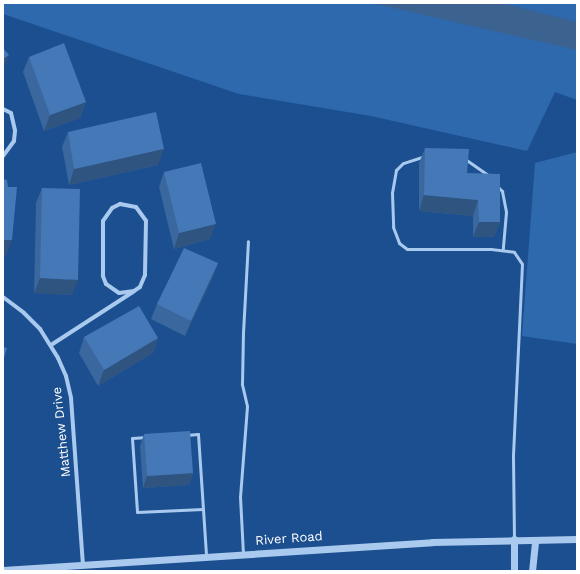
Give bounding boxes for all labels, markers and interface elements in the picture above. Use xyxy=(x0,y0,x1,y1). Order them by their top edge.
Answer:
street label: Matthew Drive xyxy=(49,386,75,478)
street label: River Road xyxy=(255,529,323,549)

